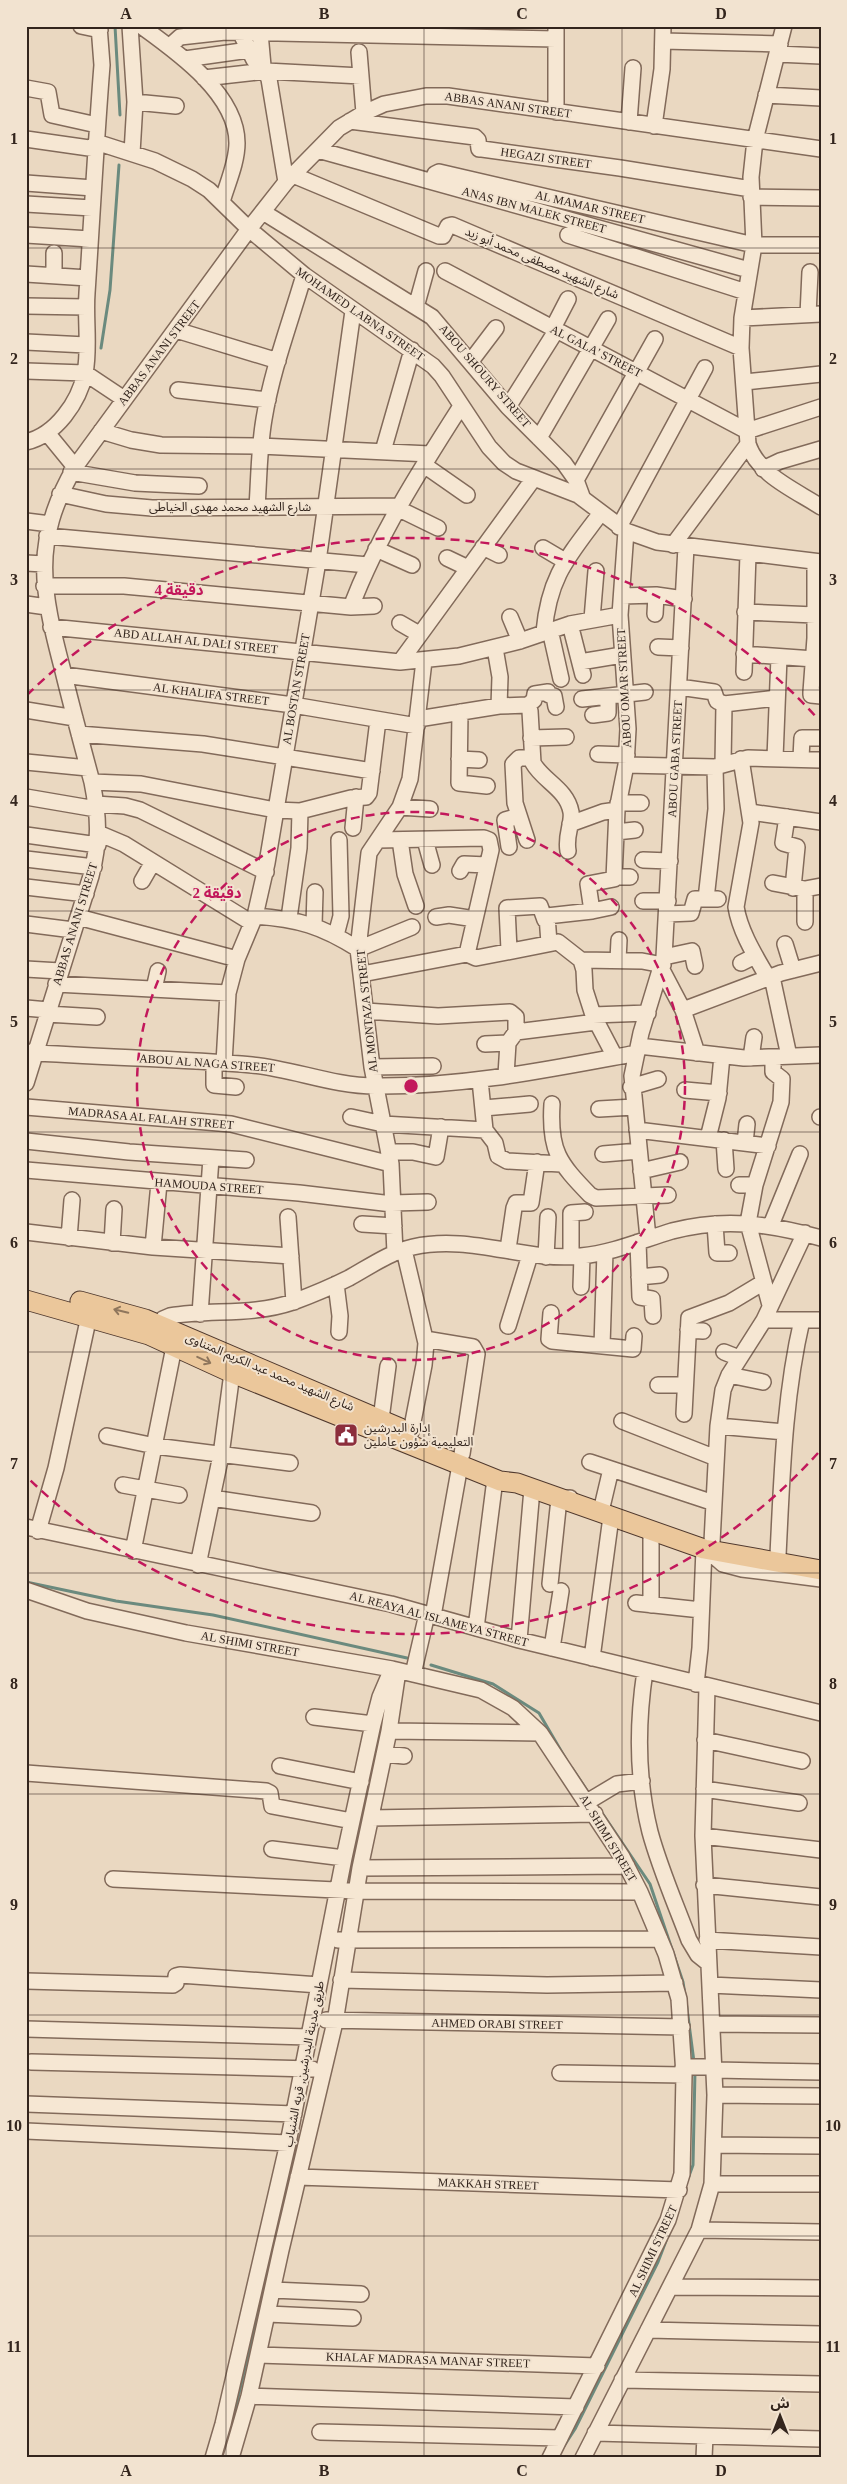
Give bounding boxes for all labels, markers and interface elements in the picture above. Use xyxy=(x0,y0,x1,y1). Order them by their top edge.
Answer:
text: A xyxy=(120,5,132,22)
text: B xyxy=(319,5,330,22)
text: C xyxy=(516,5,528,22)
text: D xyxy=(715,5,727,22)
street label: ABBAS ANANI STREET xyxy=(444,89,573,121)
text: 1 xyxy=(10,130,18,147)
text: 1 xyxy=(829,130,837,147)
street label: HEGAZI STREET xyxy=(500,145,593,171)
street label: ANAS IBN MALEK STREET xyxy=(460,184,608,236)
street label: AL MAMAR STREET xyxy=(534,188,647,227)
street label: شارع الشهيد مصطفى محمد أبو زيد xyxy=(462,224,621,304)
street label: MOHAMED LABNA STREET xyxy=(293,264,428,364)
street label: ABBAS ANANI STREET xyxy=(115,297,204,408)
street label: ABOU SHOURY STREET xyxy=(436,322,534,431)
street label: AL GALA' STREET xyxy=(548,322,645,380)
text: 2 xyxy=(10,350,18,367)
text: 2 xyxy=(829,350,837,367)
street label: شارع الشهيد محمد مهدى الخياطى xyxy=(149,500,311,516)
text: 3 xyxy=(10,571,18,588)
text: 3 xyxy=(829,571,837,588)
text: 4 دقيقة xyxy=(155,582,204,598)
street label: ABD ALLAH AL DALI STREET xyxy=(113,625,279,657)
street label: ABOU OMAR STREET xyxy=(614,627,634,748)
street label: AL BOSTAN STREET xyxy=(279,632,313,746)
street label: AL KHALIFA STREET xyxy=(152,680,270,708)
street label: ABOU GABA STREET xyxy=(665,699,685,818)
text: 4 xyxy=(10,792,18,809)
text: 4 xyxy=(829,792,837,809)
street label: ABBAS ANANI STREET xyxy=(50,860,101,987)
text: 2 دقيقة xyxy=(193,885,242,901)
street label: AL MONTAZA STREET xyxy=(353,948,380,1073)
text: 5 xyxy=(10,1013,18,1030)
text: 5 xyxy=(829,1013,837,1030)
street label: ABOU AL NAGA STREET xyxy=(139,1051,276,1075)
centre of rings xyxy=(402,1077,420,1095)
street label: MADRASA AL FALAH STREET xyxy=(68,1104,235,1132)
street label: HAMOUDA STREET xyxy=(154,1175,265,1197)
text: 6 xyxy=(10,1234,18,1251)
text: 6 xyxy=(829,1234,837,1251)
one-way arrow xyxy=(113,1306,129,1316)
street label: شارع الشهيد محمد عبد الكريم المتناوى xyxy=(183,1330,356,1416)
one-way arrow xyxy=(197,1356,212,1366)
place label: إدارة البدرشين التعليمية شؤون عاملين xyxy=(364,1421,473,1449)
public building icon: إدارة البدرشين التعليمية شؤون عاملين xyxy=(333,1422,359,1448)
text: 7 xyxy=(10,1455,18,1472)
text: 7 xyxy=(829,1455,837,1472)
street label: AL REAYA AL ISLAMEYA STREET xyxy=(348,1588,531,1650)
street label: AL SHIMI STREET xyxy=(200,1628,301,1660)
text: 8 xyxy=(10,1675,18,1692)
text: 8 xyxy=(829,1675,837,1692)
street label: AL SHIMI STREET xyxy=(576,1792,640,1885)
text: 9 xyxy=(10,1896,18,1913)
text: 9 xyxy=(829,1896,837,1913)
street label: طريق مدينة البدرشين, قريه الشنباب xyxy=(281,1980,328,2149)
street label: AHMED ORABI STREET xyxy=(431,2016,563,2032)
text: 10 xyxy=(6,2117,22,2134)
text: 10 xyxy=(825,2117,841,2134)
street label: MAKKAH STREET xyxy=(437,2175,539,2193)
street label: AL SHIMI STREET xyxy=(626,2202,681,2299)
text: 11 xyxy=(6,2338,22,2355)
text: 11 xyxy=(825,2338,841,2355)
street label: KHALAF MADRASA MANAF STREET xyxy=(326,2349,531,2371)
north arrow xyxy=(754,2392,804,2442)
text: ش xyxy=(770,2396,790,2411)
text: A xyxy=(120,2462,132,2479)
text: B xyxy=(319,2462,330,2479)
text: C xyxy=(516,2462,528,2479)
text: D xyxy=(715,2462,727,2479)

